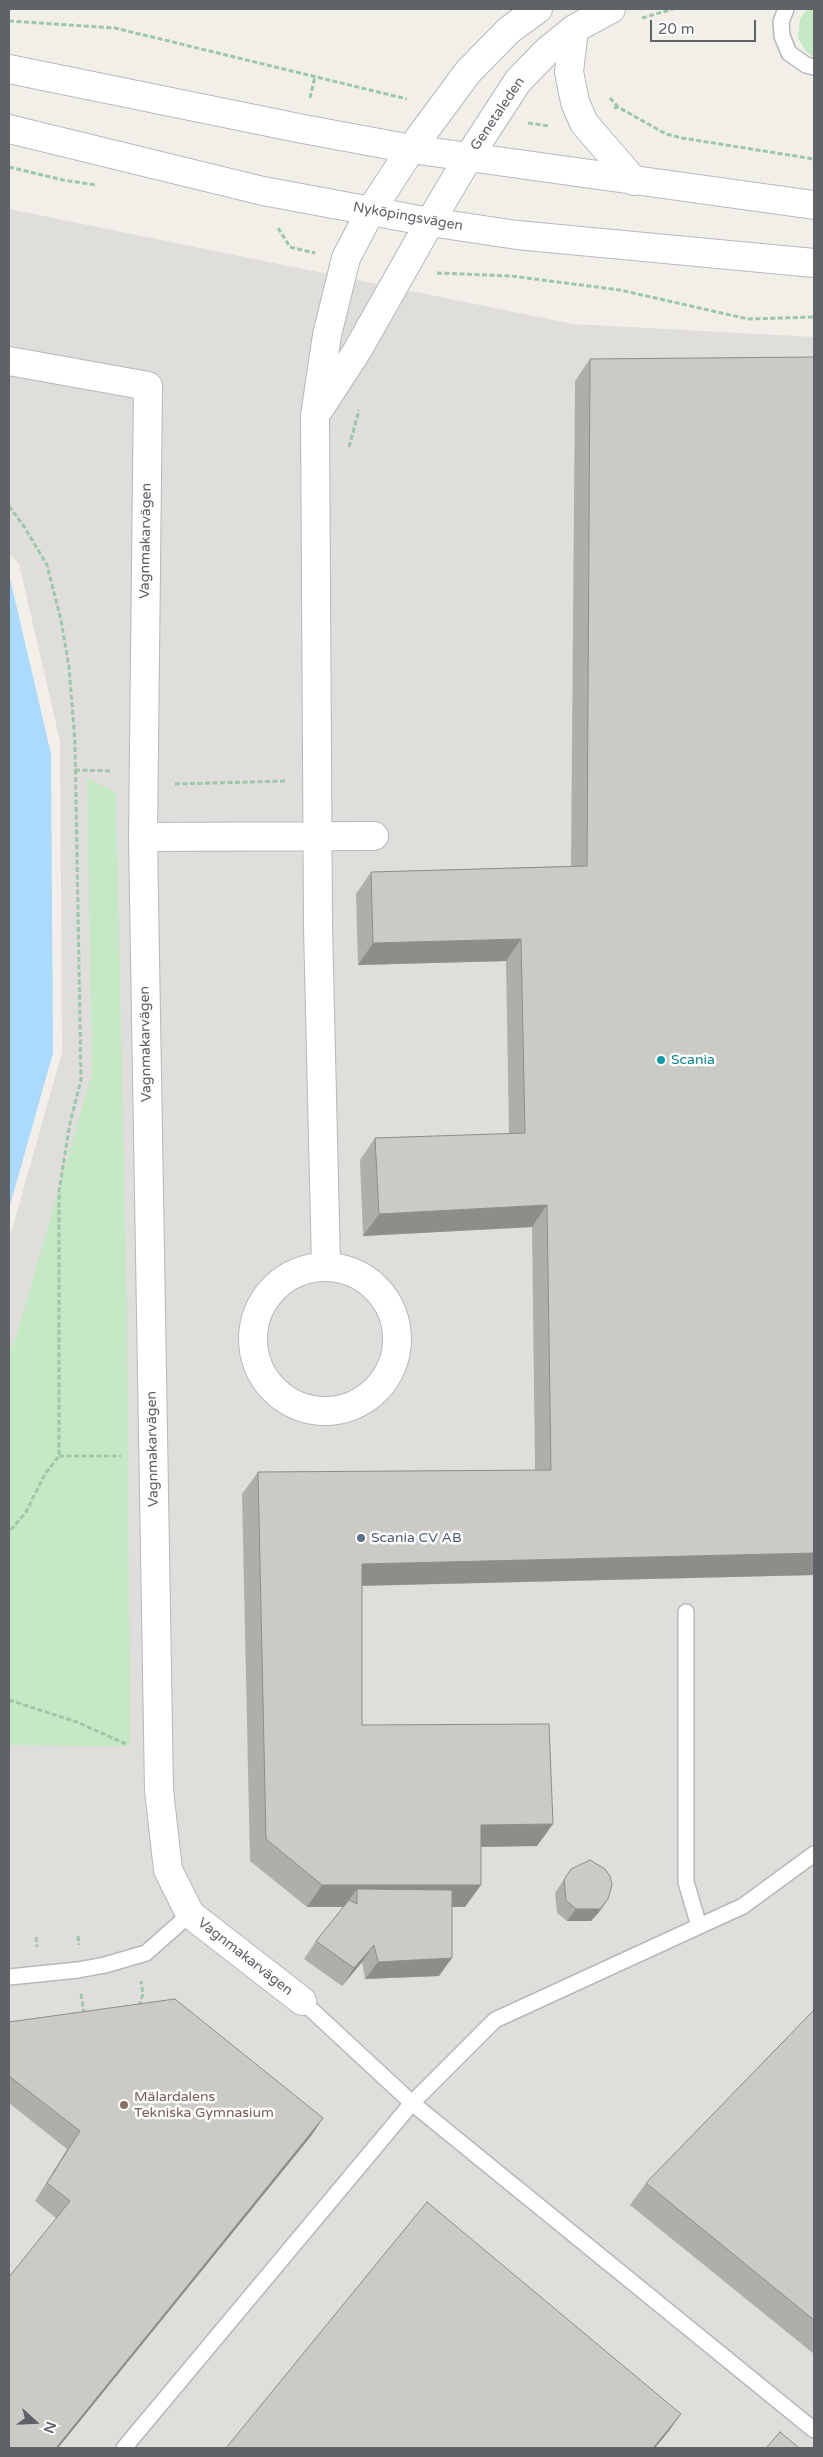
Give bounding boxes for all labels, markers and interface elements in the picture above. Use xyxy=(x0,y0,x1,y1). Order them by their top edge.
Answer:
scale bar xyxy=(653,10,759,42)
text: 20 m xyxy=(658,20,695,38)
street label: Genetaleden xyxy=(467,74,529,154)
street label: Nyköpingsvägen xyxy=(352,199,464,235)
street label: Vagnmakarvägen xyxy=(137,483,155,599)
street label: Vagnmakarvägen xyxy=(137,986,155,1102)
place label: Scania xyxy=(671,1052,715,1068)
marker: Scania xyxy=(655,1054,667,1066)
street label: Vagnmakarvägen xyxy=(144,1391,162,1507)
place label: Scania CV AB xyxy=(371,1530,462,1546)
marker: Scania CV AB xyxy=(355,1532,367,1544)
street label: Vagnmakarvägen xyxy=(194,1915,296,1999)
place label: Mälardalens Tekniska Gymnasium xyxy=(134,2089,274,2122)
marker: Mälardalens Tekniska Gymnasium xyxy=(118,2099,130,2111)
north arrow xyxy=(10,2397,60,2447)
text: N xyxy=(40,2419,59,2435)

